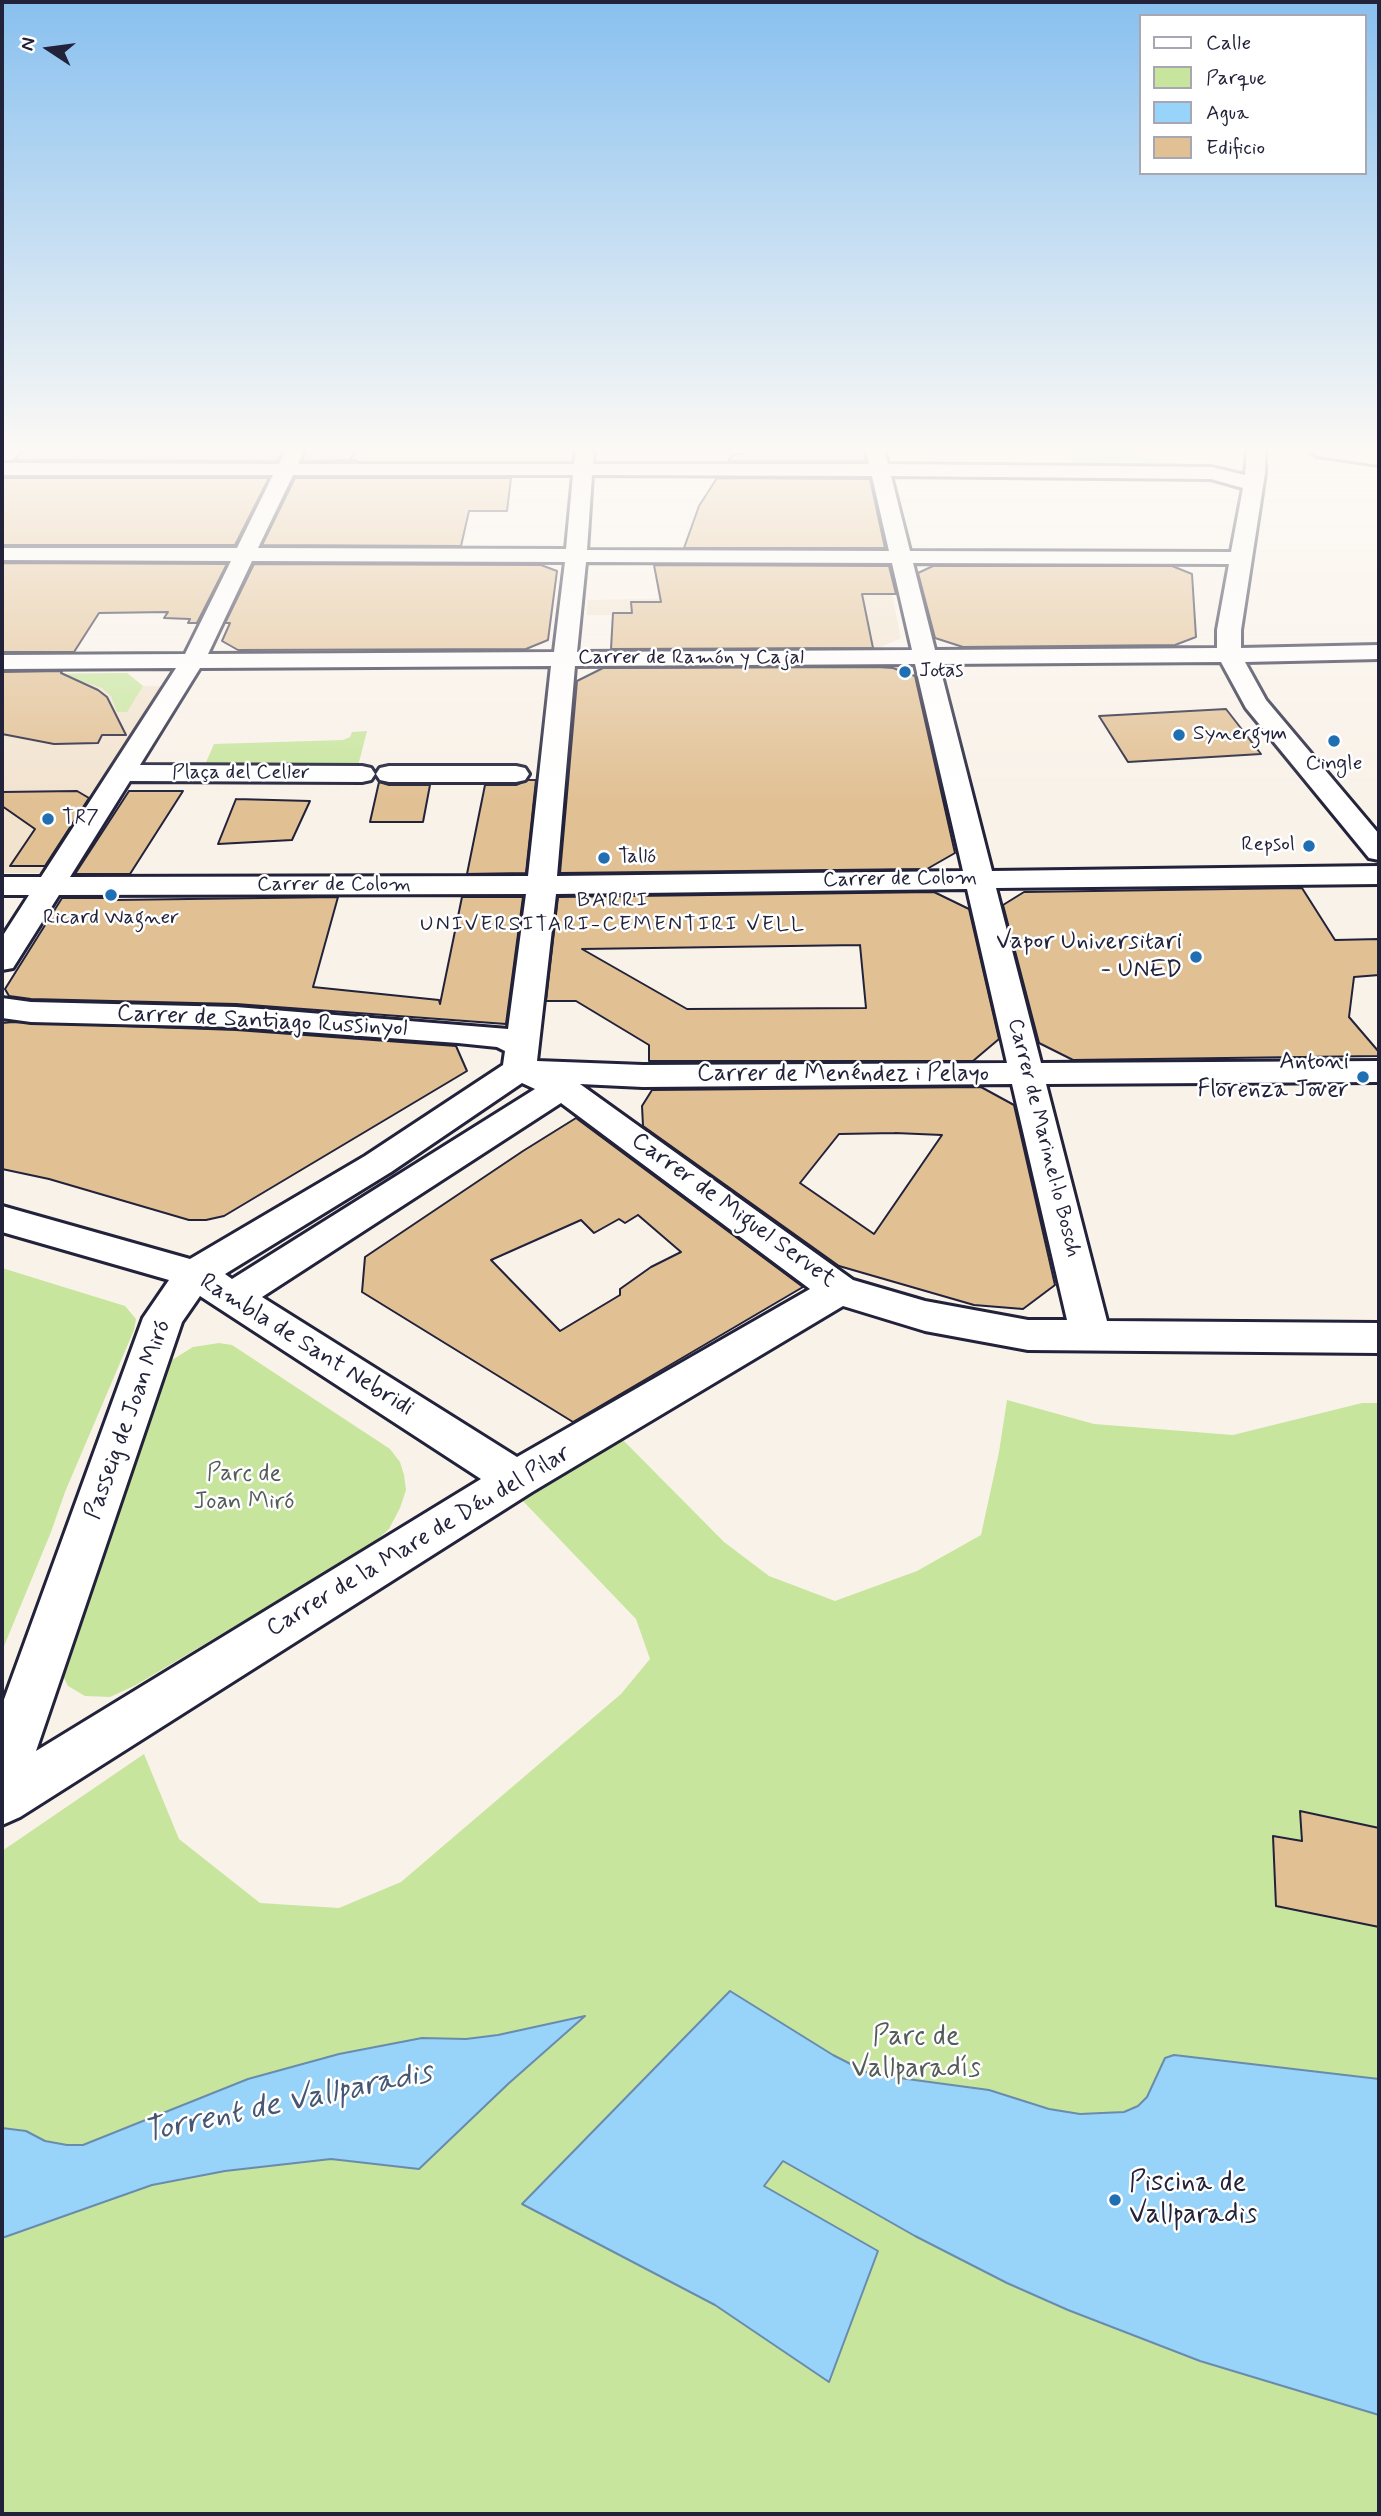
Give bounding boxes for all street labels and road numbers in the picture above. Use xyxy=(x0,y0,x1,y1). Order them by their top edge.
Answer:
street label: Carrer de Ramón y Cajal xyxy=(578,646,804,672)
street label: Plaça del Celler xyxy=(172,761,310,787)
street label: Carrer de Colom xyxy=(823,866,977,894)
street label: Carrer de Colom xyxy=(257,873,411,899)
street label: Carrer de Santiago Russinyol xyxy=(116,1000,408,1044)
street label: Carrer de Marinel·lo Bosch xyxy=(1001,1016,1085,1260)
street label: Carrer de Menéndez i Pelayo xyxy=(697,1061,989,1089)
street label: Carrer de Miguel Servet xyxy=(625,1127,841,1295)
street label: Rambla de Sant Nebridi xyxy=(194,1268,418,1424)
street label: Passeig de Joan Miró xyxy=(80,1316,178,1524)
street label: Carrer de la Mare de Déu del Pilar xyxy=(262,1440,576,1644)

